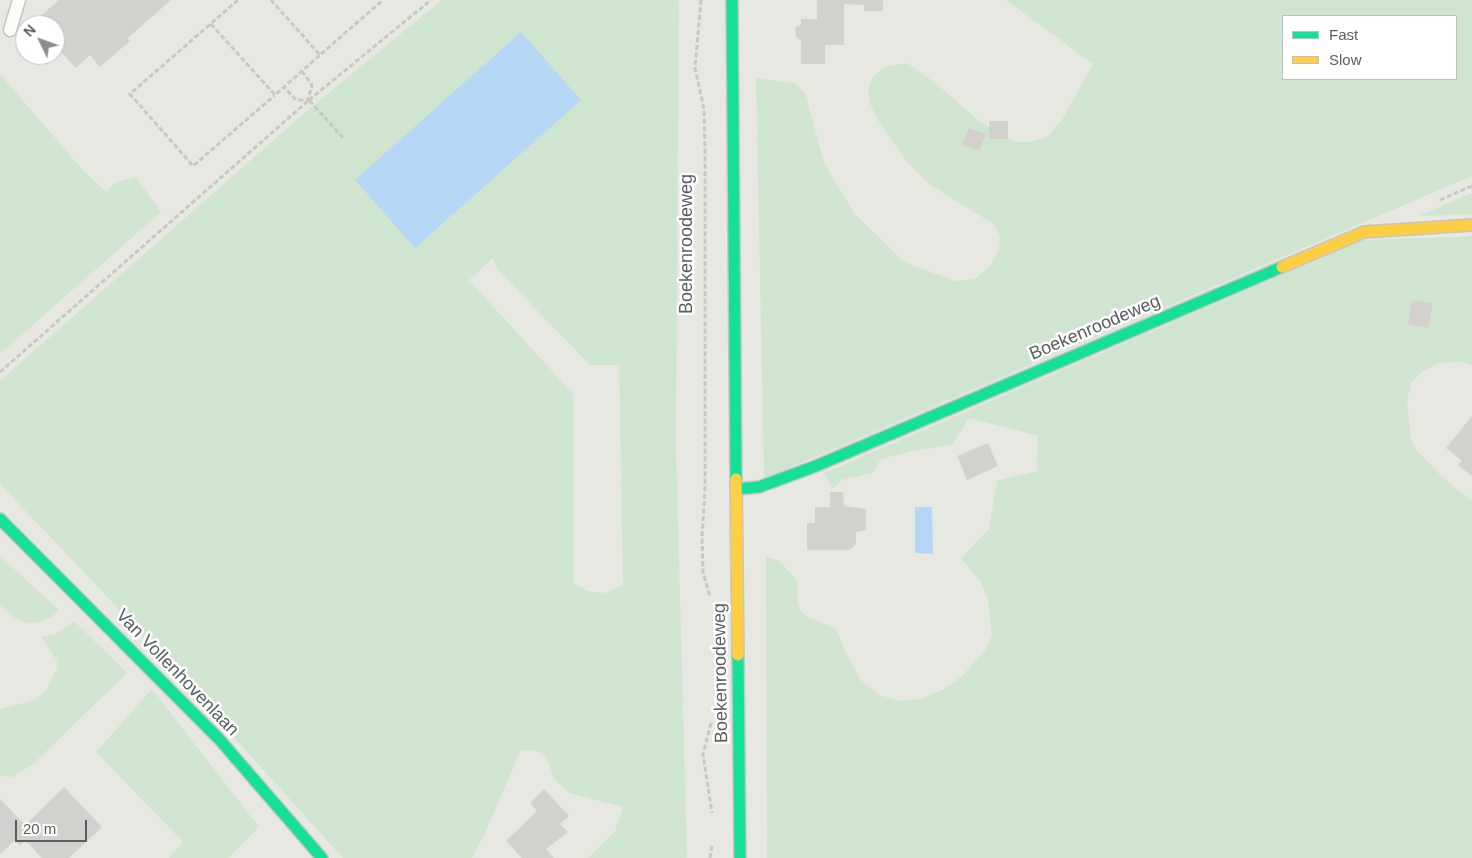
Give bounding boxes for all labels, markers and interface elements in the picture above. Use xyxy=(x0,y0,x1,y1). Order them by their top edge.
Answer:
north arrow xyxy=(15,15,65,65)
legend xyxy=(1282,15,1457,80)
text: N xyxy=(20,22,39,40)
text: Fast xyxy=(1329,26,1358,43)
text: Slow xyxy=(1329,51,1362,68)
street label: Boekenroodeweg xyxy=(676,174,698,314)
street label: Boekenroodeweg xyxy=(1026,291,1164,365)
street label: Boekenroodeweg xyxy=(709,603,733,743)
street label: Van Vollenhovenlaan xyxy=(111,605,243,741)
scale bar xyxy=(18,810,90,842)
text: 20 m xyxy=(23,820,56,837)

